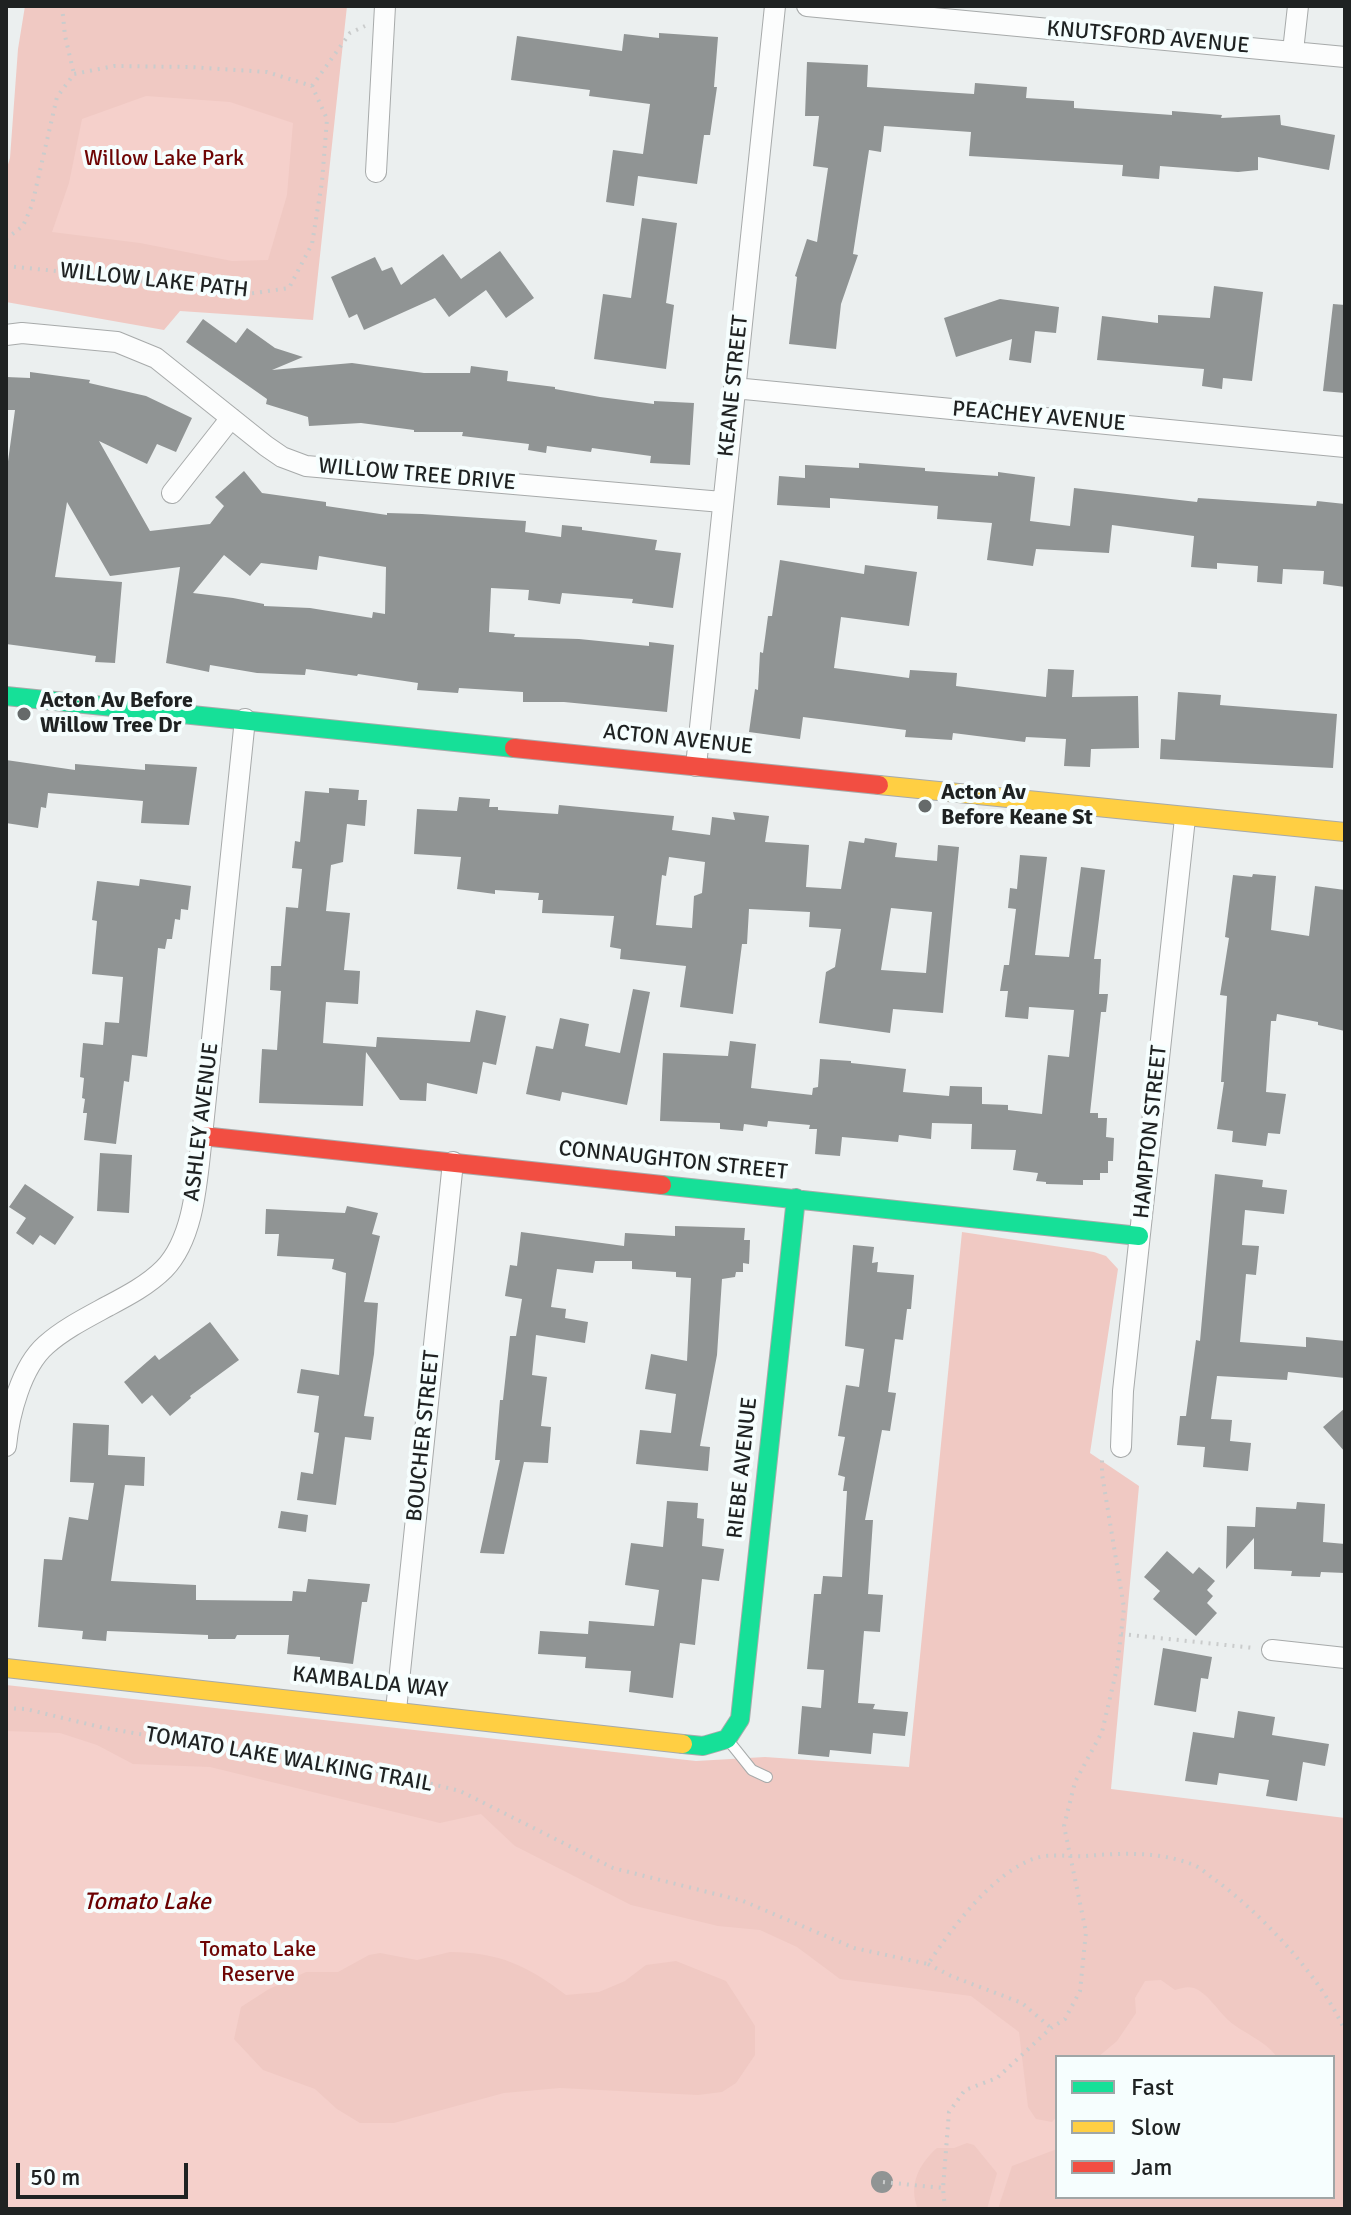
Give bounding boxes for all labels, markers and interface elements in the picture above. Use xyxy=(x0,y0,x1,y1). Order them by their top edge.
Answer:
street label: KNUTSFORD AVENUE xyxy=(1045,16,1251,60)
park label: Willow Lake Park xyxy=(84,146,244,172)
street label: WILLOW LAKE PATH xyxy=(58,258,250,304)
street label: KEANE STREET xyxy=(713,314,755,458)
street label: PEACHEY AVENUE xyxy=(951,396,1127,438)
street label: WILLOW TREE DRIVE xyxy=(317,453,517,497)
place label: Acton Av Before Willow Tree Dr xyxy=(40,688,193,740)
marker: Acton Av Before Willow Tree Dr xyxy=(15,705,33,723)
street label: ACTON AVENUE xyxy=(602,719,754,761)
place label: Acton Av Before Keane St xyxy=(941,780,1093,832)
marker: Acton Av Before Keane St xyxy=(916,797,934,815)
street label: ASHLEY AVENUE xyxy=(179,1041,225,1203)
street label: HAMPTON STREET xyxy=(1129,1044,1173,1220)
street label: CONNAUGHTON STREET xyxy=(557,1136,789,1186)
street label: BOUCHER STREET xyxy=(402,1349,446,1523)
street label: RIEBE AVENUE xyxy=(722,1396,764,1540)
street label: KAMBALDA WAY xyxy=(291,1662,449,1704)
street label: TOMATO LAKE WALKING TRAIL xyxy=(144,1722,434,1798)
water label: Tomato Lake xyxy=(83,1889,211,1917)
park label: Tomato Lake Reserve xyxy=(200,1937,316,1988)
legend xyxy=(1055,2055,1335,2199)
text: Fast xyxy=(1131,2072,1174,2102)
text: Slow xyxy=(1131,2112,1181,2142)
scale bar xyxy=(20,2147,192,2197)
text: Jam xyxy=(1131,2152,1172,2182)
text: 50 m xyxy=(30,2162,80,2192)

